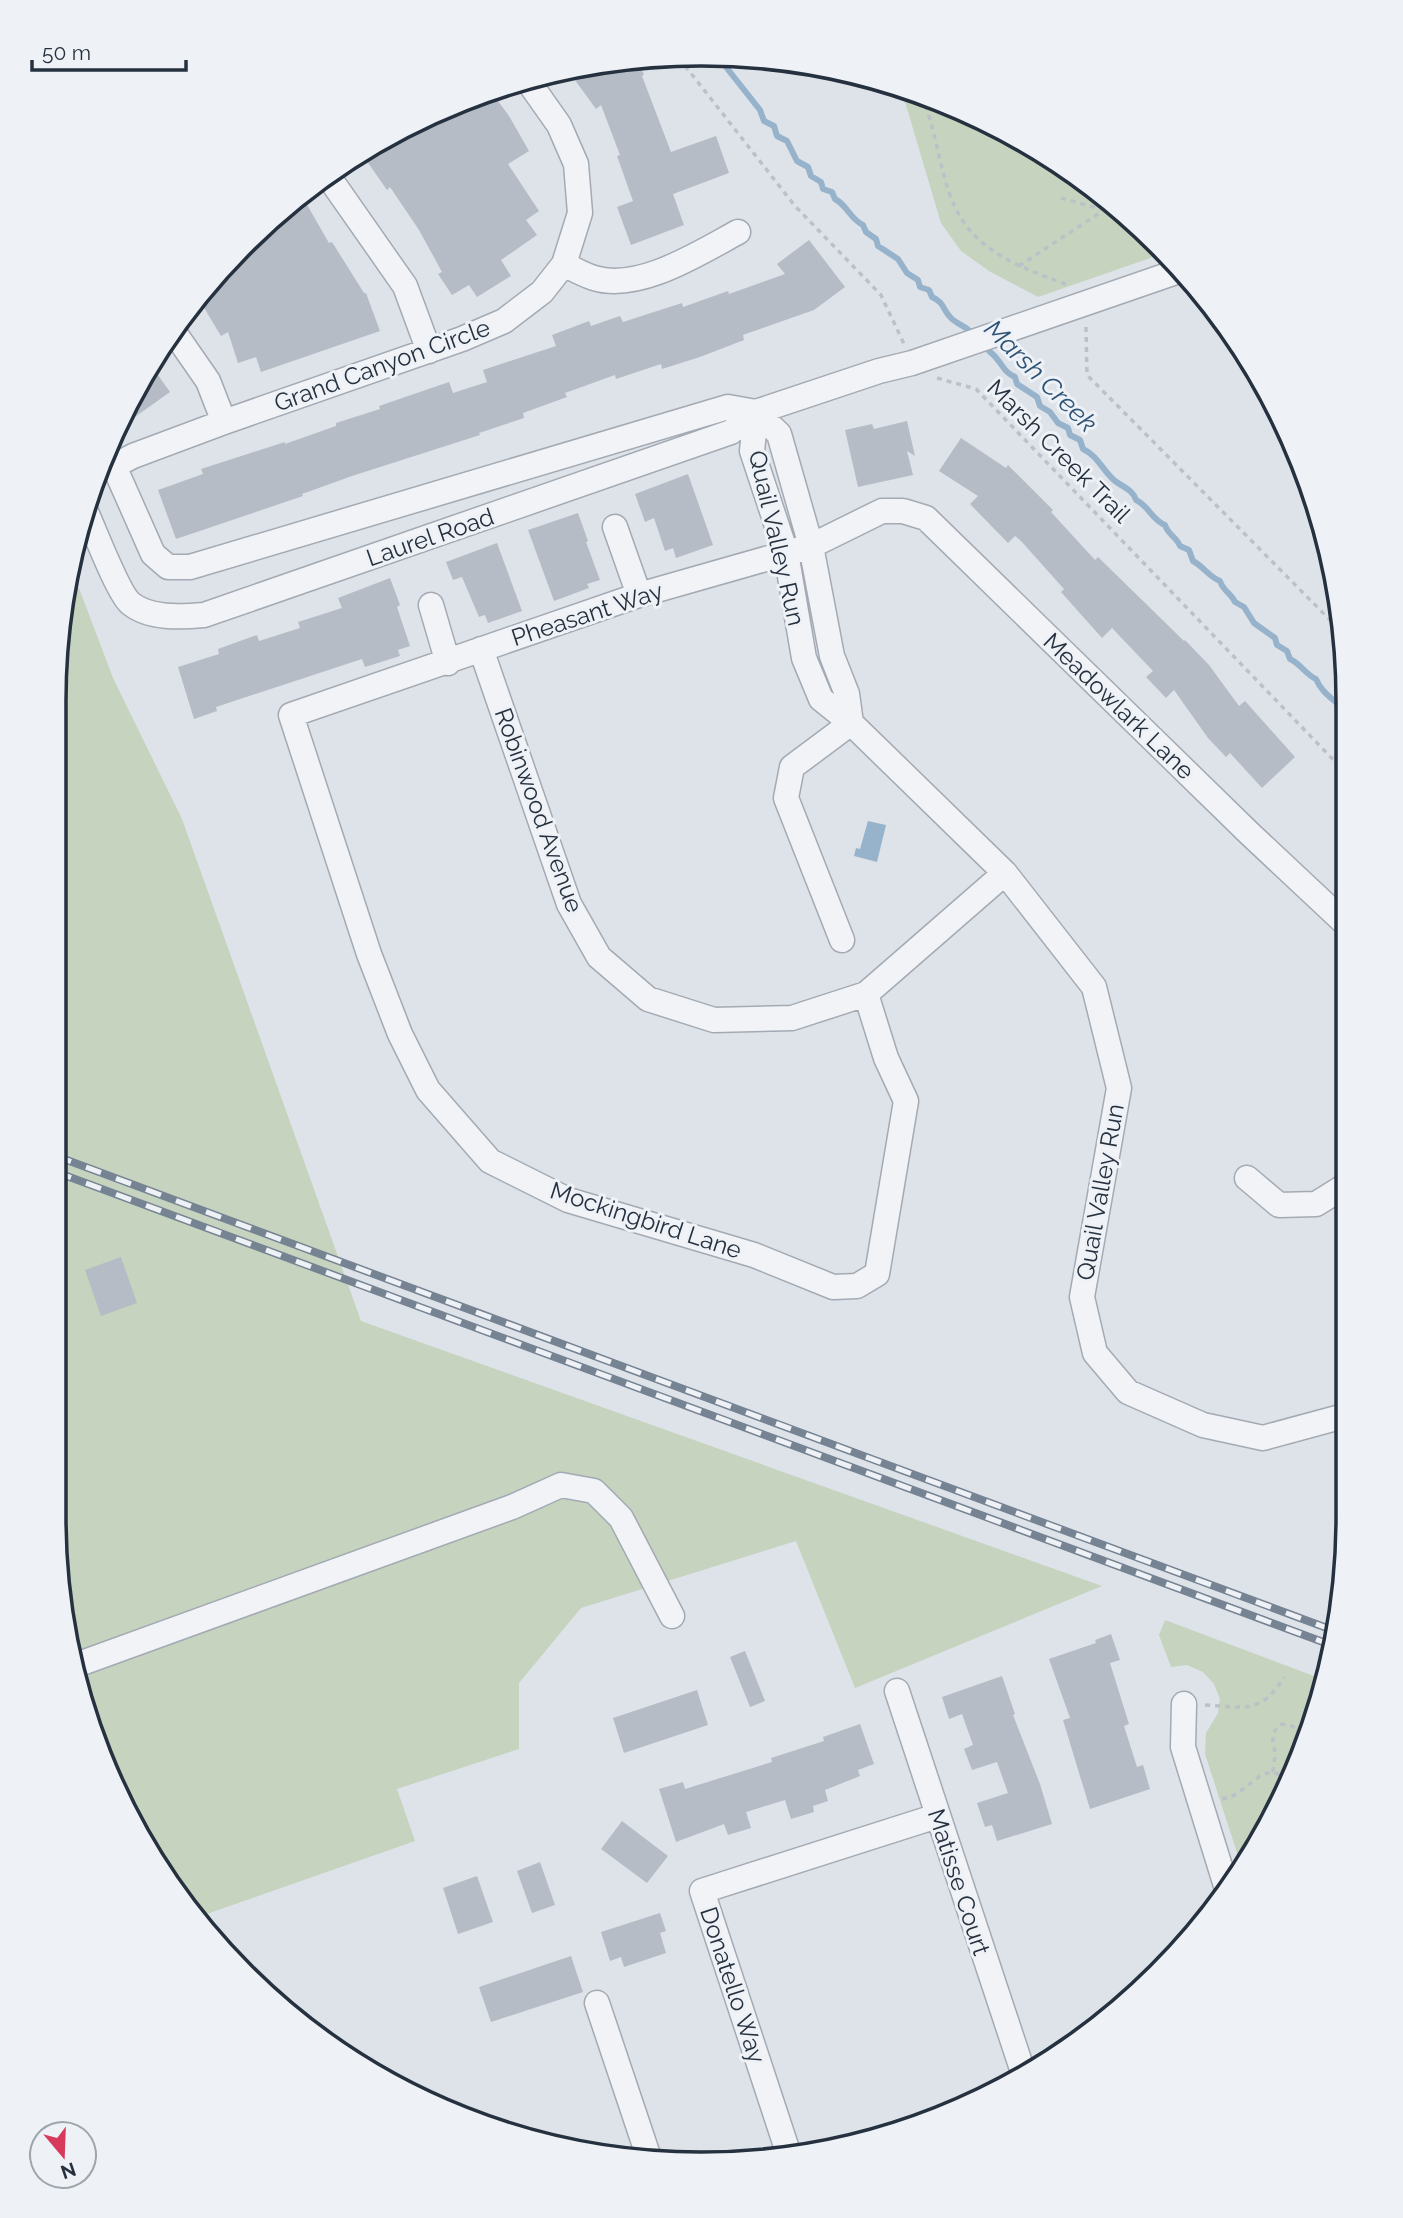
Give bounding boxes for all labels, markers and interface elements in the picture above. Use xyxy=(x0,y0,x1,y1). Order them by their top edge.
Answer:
scale bar xyxy=(32,28,186,72)
text: 50 m xyxy=(42,40,91,65)
street label: Grand Canyon Circle xyxy=(270,312,494,418)
water label: Marsh Creek xyxy=(979,314,1103,438)
street label: Marsh Creek Trail xyxy=(981,373,1137,529)
street label: Quail Valley Run xyxy=(743,448,811,628)
street label: Laurel Road xyxy=(362,502,498,572)
street label: Pheasant Way xyxy=(508,576,666,652)
street label: Meadowlark Lane xyxy=(1038,627,1200,785)
street label: Robinwood Avenue xyxy=(489,704,589,916)
street label: Quail Valley Run xyxy=(1070,1101,1130,1283)
street label: Mockingbird Lane xyxy=(547,1175,745,1265)
street label: Matisse Court xyxy=(922,1805,996,1959)
street label: Donatello Way xyxy=(694,1903,772,2067)
north arrow xyxy=(28,2120,98,2190)
text: N xyxy=(58,2158,79,2184)

